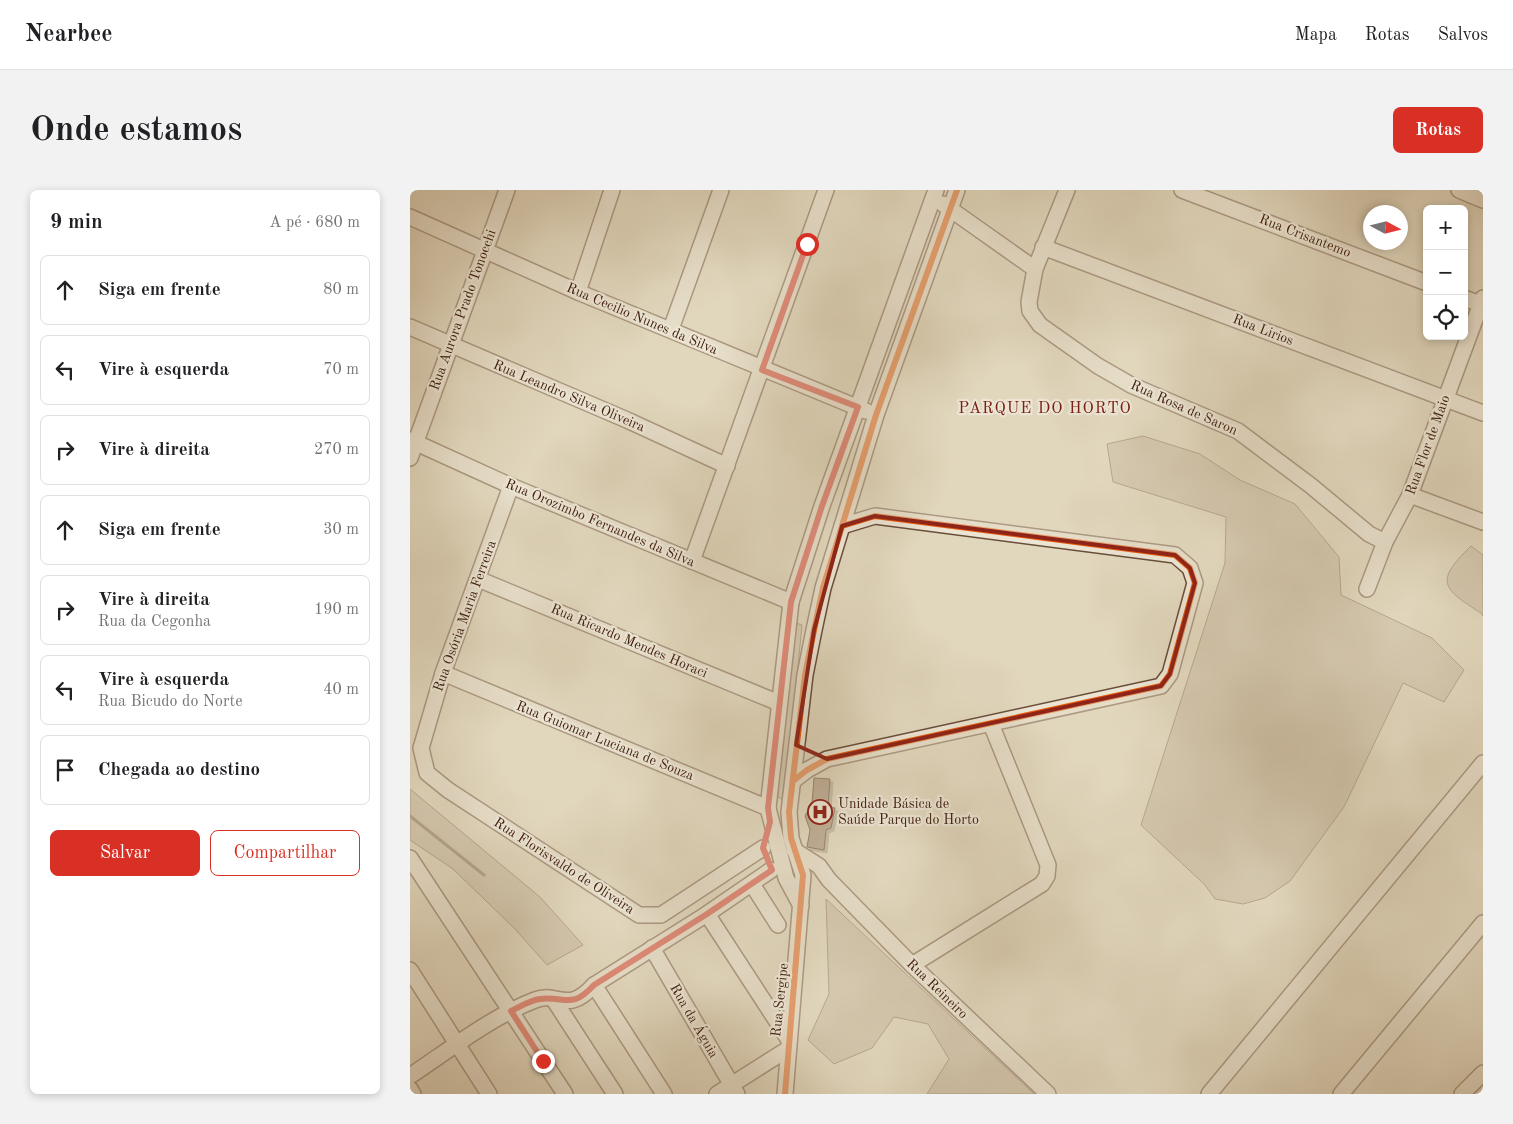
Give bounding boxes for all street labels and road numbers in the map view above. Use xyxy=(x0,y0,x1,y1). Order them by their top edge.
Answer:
street label: Rua Crisantemo xyxy=(1257,212,1353,260)
street label: Rua Aurora Prado Tonocchi xyxy=(427,227,499,392)
street label: Rua Cecilio Nunes da Silva xyxy=(564,281,720,357)
street label: Rua Lirios xyxy=(1231,312,1295,348)
street label: Rua Leandro Silva Oliveira xyxy=(491,358,647,434)
street label: Rua Rosa de Saron xyxy=(1128,378,1240,438)
street label: Rua Flor de Maio xyxy=(1403,393,1453,497)
street label: Rua Orozimbo Fernandes da Silva xyxy=(503,477,697,569)
street label: Rua Osória Maria Ferreira xyxy=(431,538,499,693)
street label: Rua Ricardo Mendes Horaci xyxy=(548,602,710,681)
street label: Rua Guiomar Luciana de Souza xyxy=(514,699,696,783)
street label: Rua Florisvaldo de Oliveira xyxy=(491,815,637,917)
street label: Rua Reineiro xyxy=(904,957,970,1022)
street label: Rua Sergipe xyxy=(769,962,791,1038)
street label: Rua da Águia xyxy=(667,980,723,1060)

